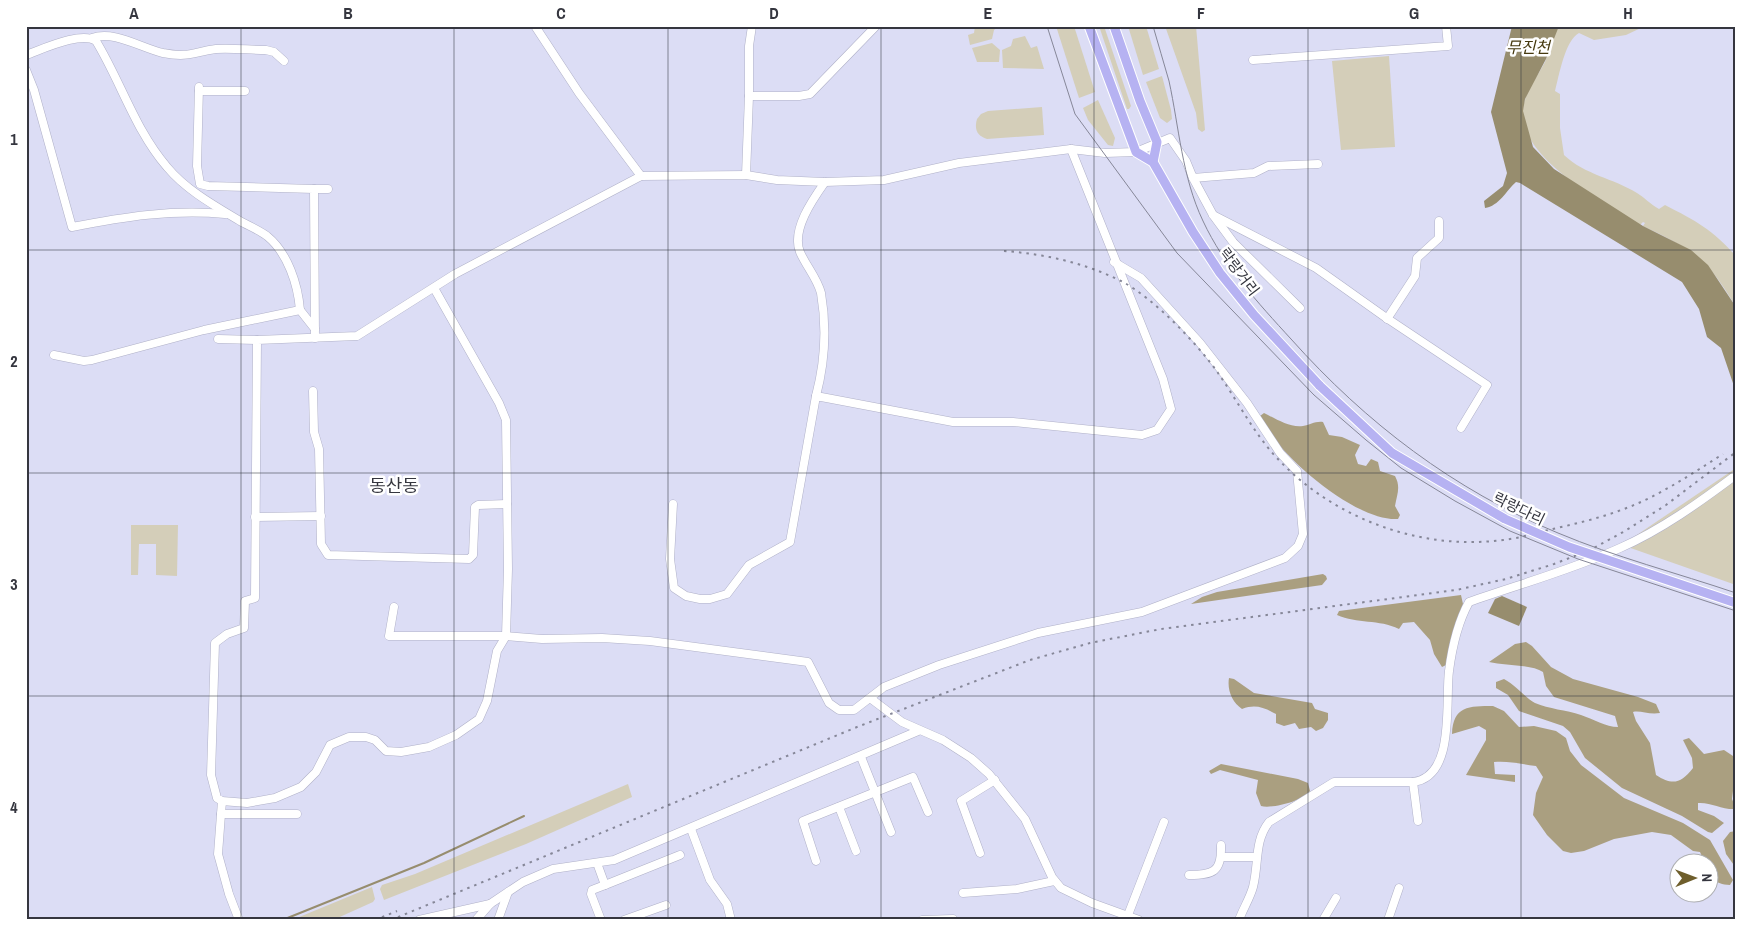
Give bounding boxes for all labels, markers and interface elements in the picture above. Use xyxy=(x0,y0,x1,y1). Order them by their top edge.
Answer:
text: A xyxy=(129,2,139,24)
text: B xyxy=(343,2,353,24)
text: C xyxy=(556,2,566,24)
text: D xyxy=(769,2,779,24)
text: E xyxy=(984,2,993,24)
text: F xyxy=(1197,2,1205,24)
text: G xyxy=(1409,2,1419,24)
text: H xyxy=(1623,2,1633,24)
water label: 무진천 xyxy=(1506,36,1552,58)
text: 1 xyxy=(10,128,18,150)
street label: 락랑거리 xyxy=(1214,243,1264,300)
text: 2 xyxy=(10,350,18,372)
district label: 동산동 xyxy=(369,473,419,498)
street label: 락랑다리 xyxy=(1490,487,1549,530)
text: 3 xyxy=(10,573,18,595)
text: 4 xyxy=(10,796,18,818)
north arrow xyxy=(1670,854,1720,904)
text: N xyxy=(1698,873,1716,882)

